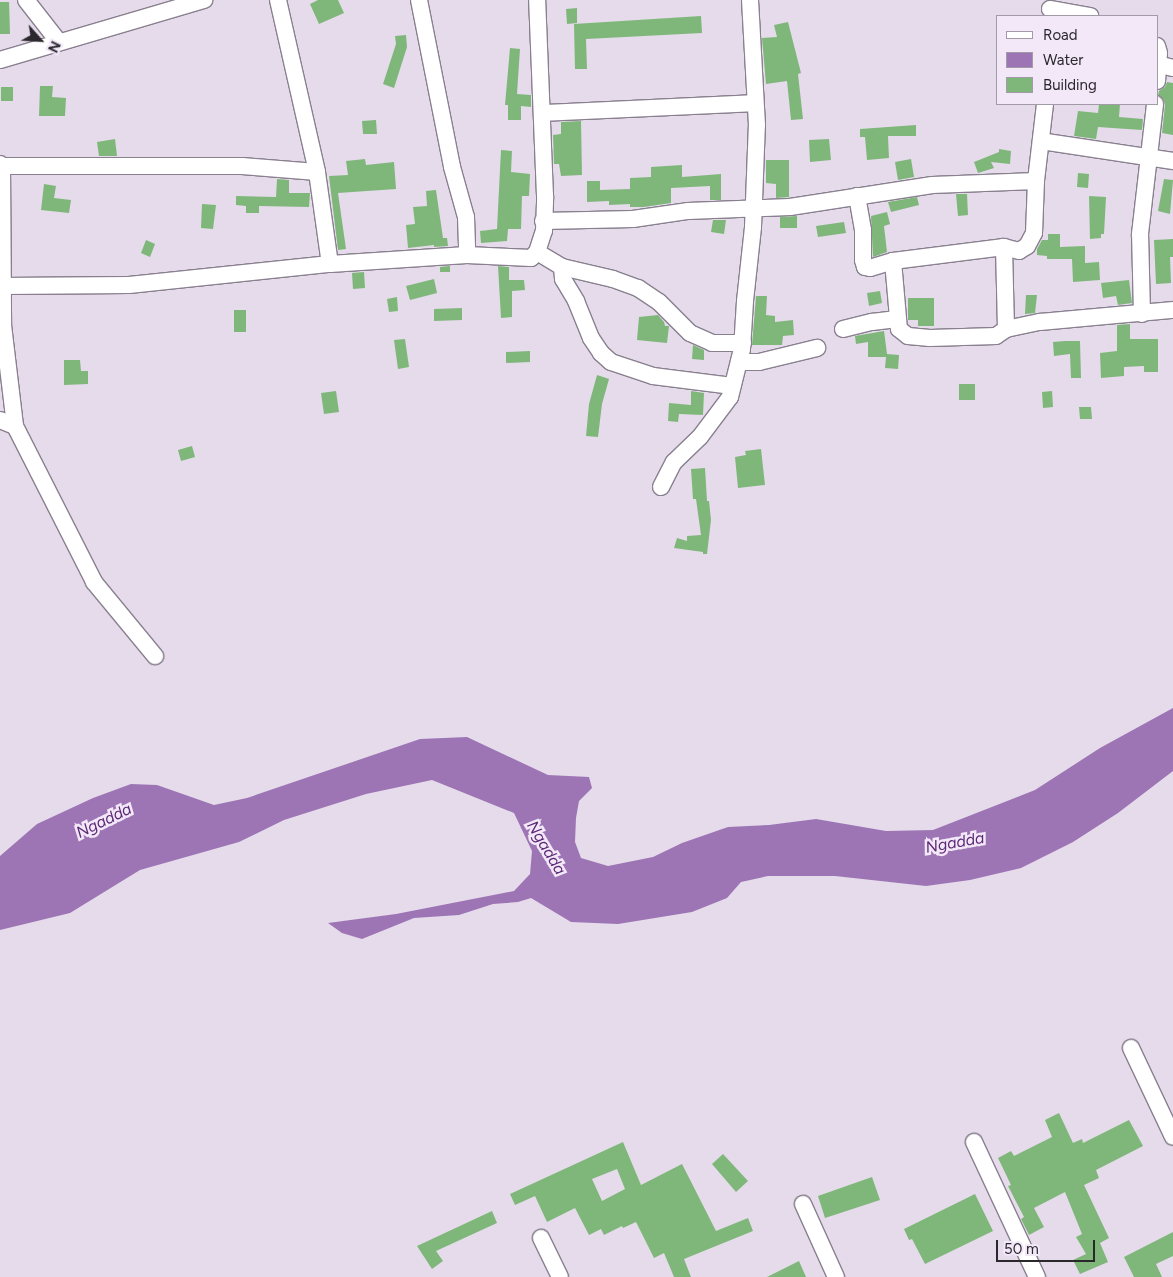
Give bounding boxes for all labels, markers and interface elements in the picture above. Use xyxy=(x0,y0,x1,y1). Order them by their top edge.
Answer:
north arrow xyxy=(15,15,65,65)
legend xyxy=(996,15,1158,105)
text: Road xyxy=(1043,26,1078,44)
text: N xyxy=(44,38,64,55)
text: Water xyxy=(1043,51,1083,69)
text: Building xyxy=(1043,76,1097,94)
water label: Ngadda xyxy=(73,799,135,843)
water label: Ngadda xyxy=(522,818,570,878)
water label: Ngadda xyxy=(924,828,986,858)
scale bar xyxy=(998,1230,1097,1262)
text: 50 m xyxy=(1004,1240,1039,1258)

